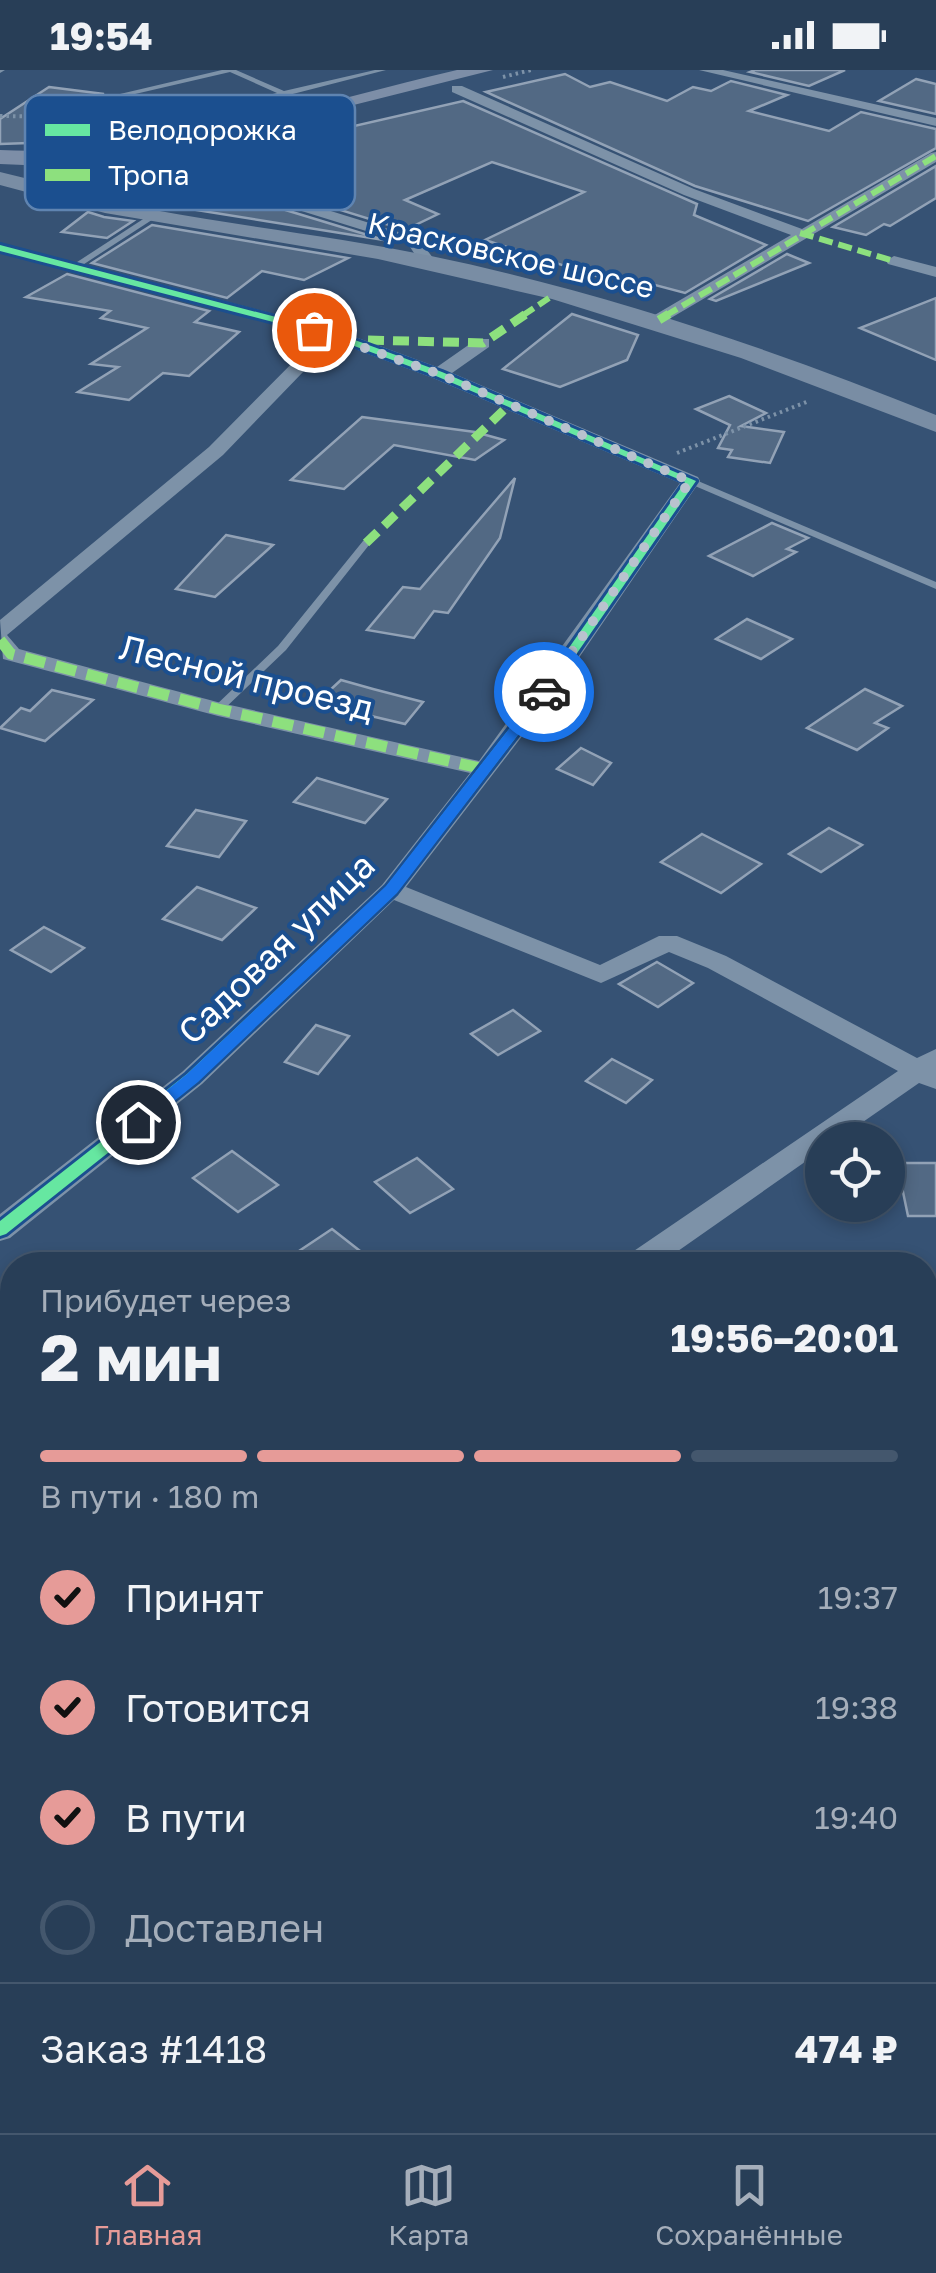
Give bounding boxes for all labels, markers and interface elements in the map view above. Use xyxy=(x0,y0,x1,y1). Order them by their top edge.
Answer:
text: 19:54 xyxy=(50,13,153,58)
legend xyxy=(25,95,355,210)
text: Велодорожка xyxy=(108,113,297,146)
text: Тропа xyxy=(108,158,189,191)
street label: Красковское шоссе xyxy=(364,205,658,305)
pin xyxy=(272,288,357,373)
icon: bag xyxy=(287,303,342,358)
street label: Лесной проезд xyxy=(116,625,378,729)
courier xyxy=(494,642,594,742)
icon: car xyxy=(517,665,572,720)
street label: Садовая улица xyxy=(169,844,383,1052)
pin xyxy=(96,1080,181,1165)
icon: home xyxy=(111,1095,166,1150)
map controls xyxy=(805,1122,905,1222)
button: locate xyxy=(805,1122,905,1222)
text: Прибудет через xyxy=(40,1281,291,1319)
text: 19:56–20:01 xyxy=(670,1315,898,1360)
text: 2 мин xyxy=(40,1317,222,1395)
text: В пути · 180 m xyxy=(40,1477,259,1515)
icon: check xyxy=(40,1570,95,1625)
text: Принят xyxy=(125,1575,264,1620)
text: 19:37 xyxy=(818,1578,898,1616)
icon: check xyxy=(40,1680,95,1735)
text: Готовится xyxy=(125,1685,311,1730)
text: 19:38 xyxy=(815,1688,898,1726)
icon: check xyxy=(40,1790,95,1845)
text: В пути xyxy=(125,1795,247,1840)
text: 19:40 xyxy=(814,1798,898,1836)
text: Доставлен xyxy=(125,1905,324,1950)
text: Заказ #1418 xyxy=(40,2026,267,2071)
text: 474 ₽ xyxy=(795,2026,898,2071)
tab: Главная xyxy=(93,2158,202,2251)
tab: Карта xyxy=(388,2158,469,2251)
tab: Сохранённые xyxy=(655,2158,843,2251)

